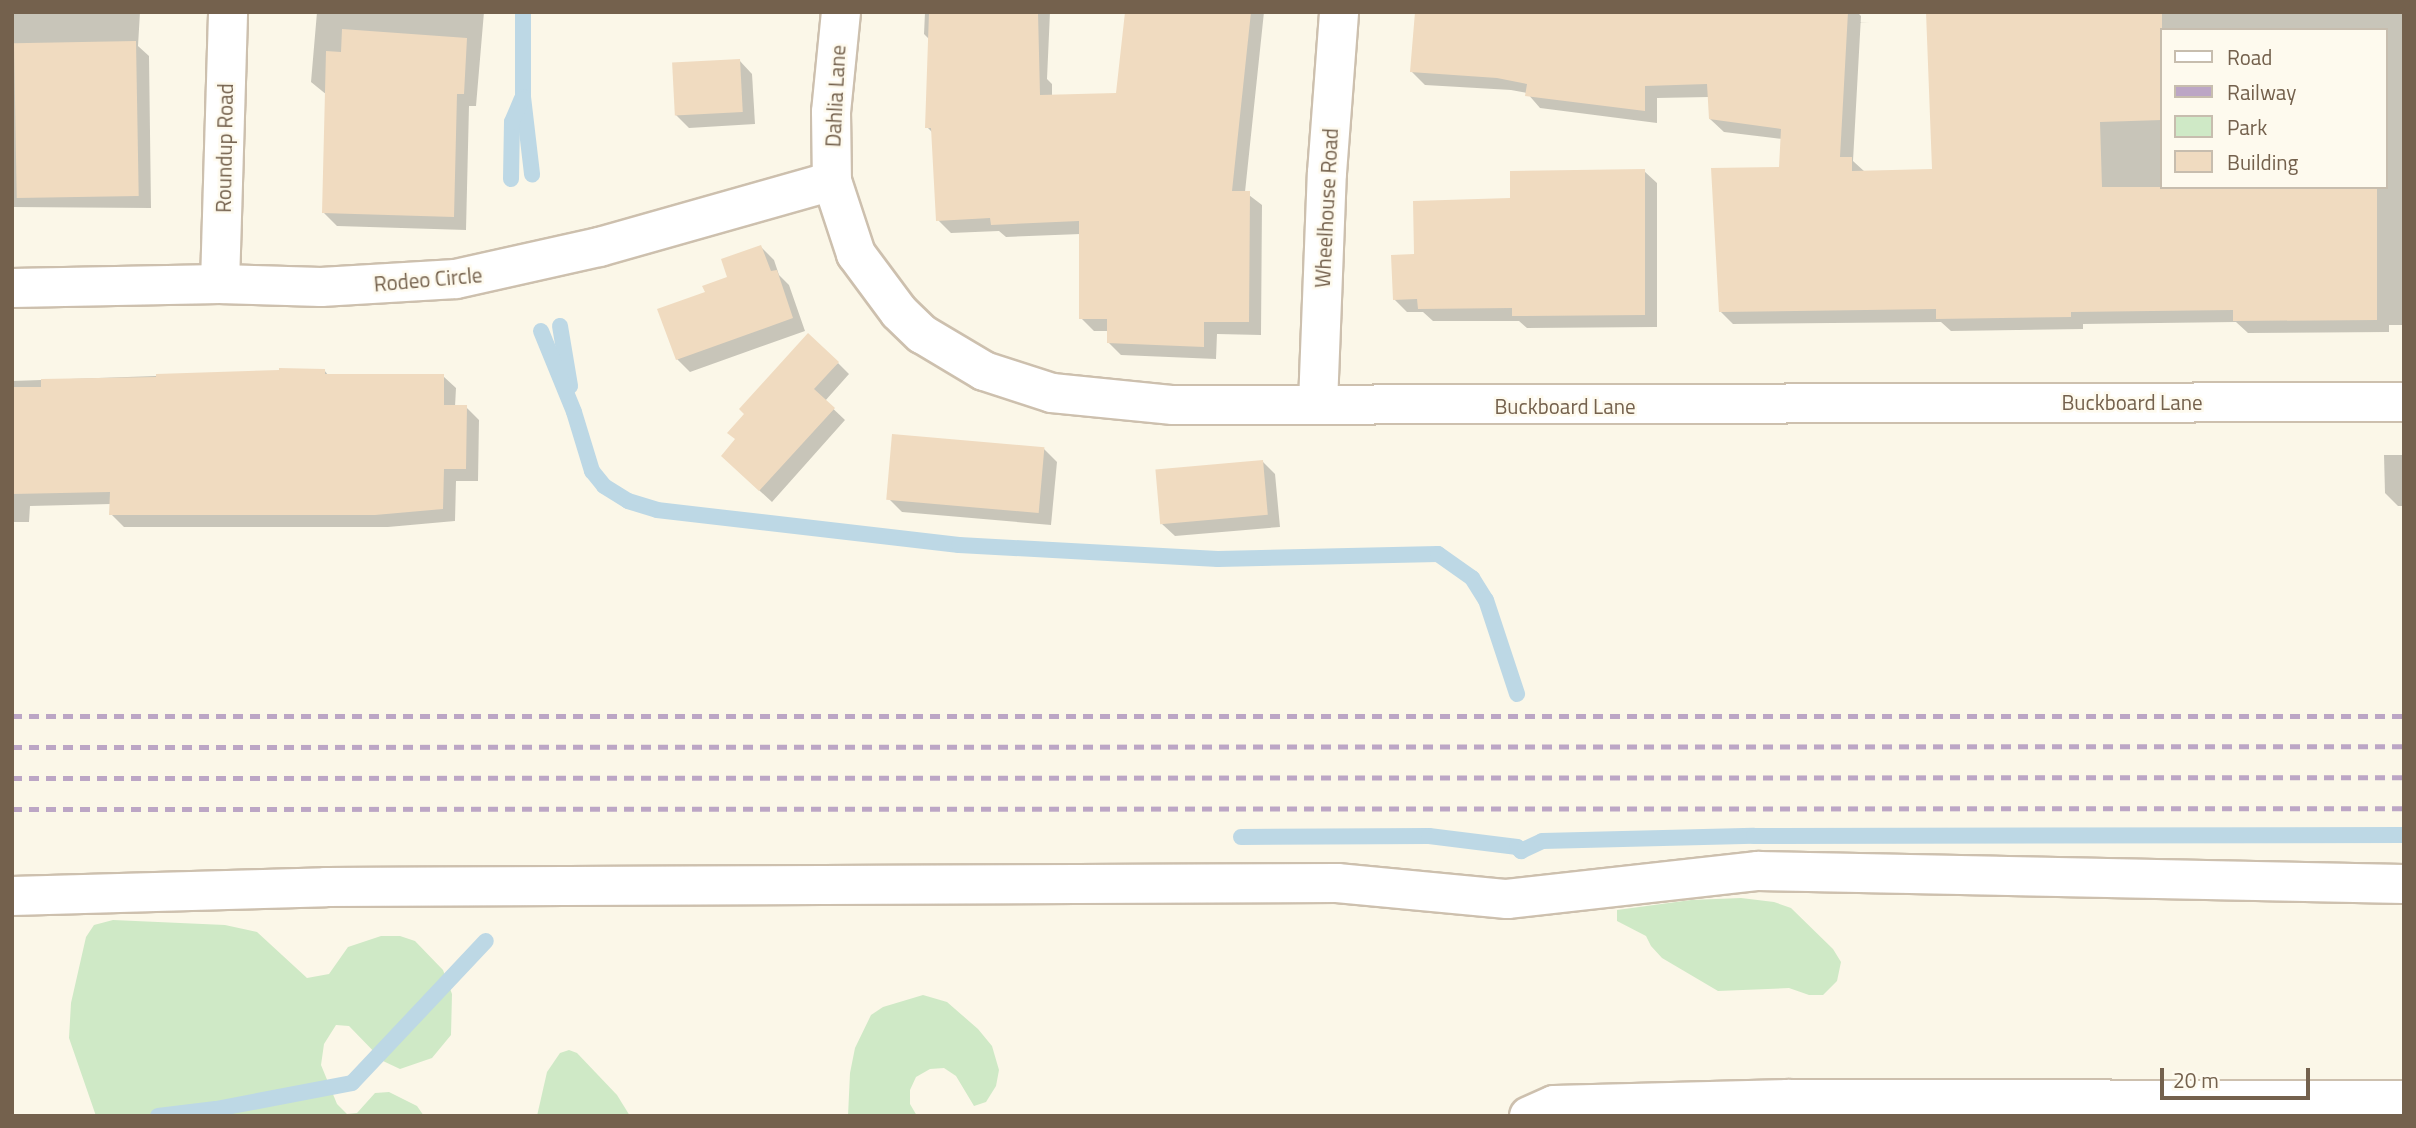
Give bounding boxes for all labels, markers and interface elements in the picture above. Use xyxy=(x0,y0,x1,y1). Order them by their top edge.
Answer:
legend xyxy=(2160,28,2388,189)
text: Road xyxy=(2227,41,2272,73)
street label: Dahlia Lane xyxy=(820,44,850,148)
text: Railway xyxy=(2227,76,2296,108)
street label: Roundup Road xyxy=(210,83,238,213)
text: Park xyxy=(2227,111,2267,143)
street label: Wheelhouse Road xyxy=(1309,127,1343,289)
text: Building xyxy=(2227,146,2298,178)
street label: Rodeo Circle xyxy=(373,262,483,296)
street label: Buckboard Lane xyxy=(2061,389,2203,415)
street label: Buckboard Lane xyxy=(1494,393,1636,419)
scale bar xyxy=(2164,1054,2314,1098)
text: 20 m xyxy=(2173,1064,2219,1096)

